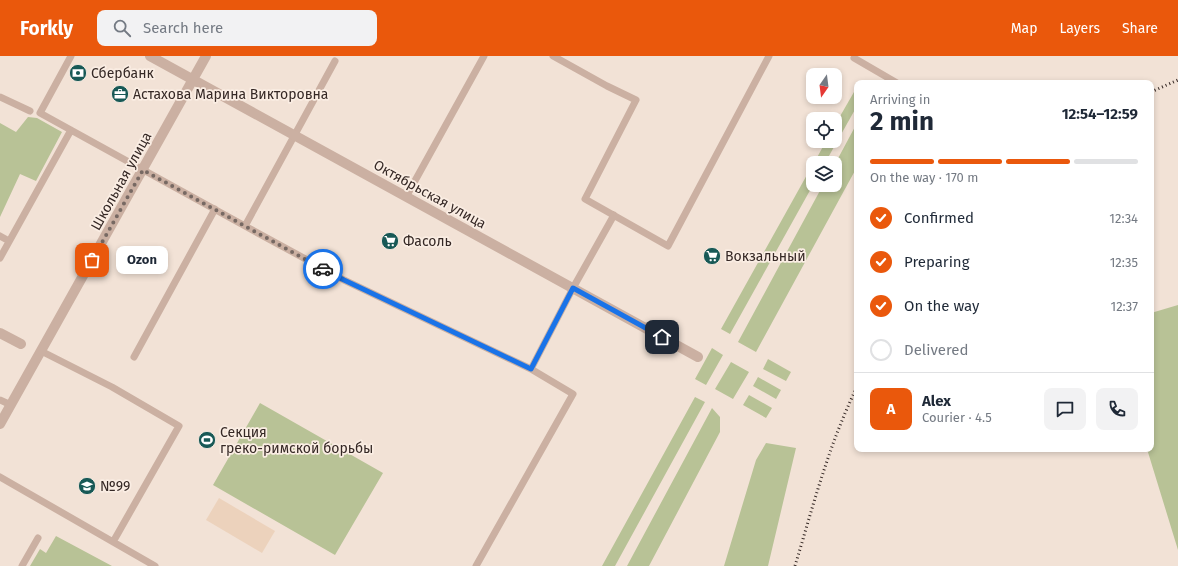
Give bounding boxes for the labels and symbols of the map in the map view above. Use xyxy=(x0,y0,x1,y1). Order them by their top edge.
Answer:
bank icon: Сбербанк xyxy=(68,63,88,83)
place label: Сбербанк xyxy=(91,65,155,82)
north arrow xyxy=(806,68,842,104)
office icon: Астахова Марина Викторовна xyxy=(110,84,130,104)
place label: Астахова Марина Викторовна xyxy=(133,86,328,103)
street label: Школьная улица xyxy=(87,129,155,233)
street label: Октябрьская улица xyxy=(370,156,489,232)
supermarket icon: Фасоль xyxy=(380,231,400,251)
place label: Фасоль xyxy=(403,233,452,250)
pin xyxy=(75,243,109,277)
callout: Ozon xyxy=(116,246,168,274)
supermarket icon: Вокзальный xyxy=(702,246,722,266)
place label: Вокзальный xyxy=(725,248,806,265)
courier xyxy=(303,249,343,289)
pin xyxy=(645,320,679,354)
place label: Секция греко-римской борьбы xyxy=(220,424,373,457)
sports icon: Секция греко-римской борьбы xyxy=(197,430,217,450)
school or university icon: №99 xyxy=(77,476,97,496)
place label: №99 xyxy=(100,478,130,495)

